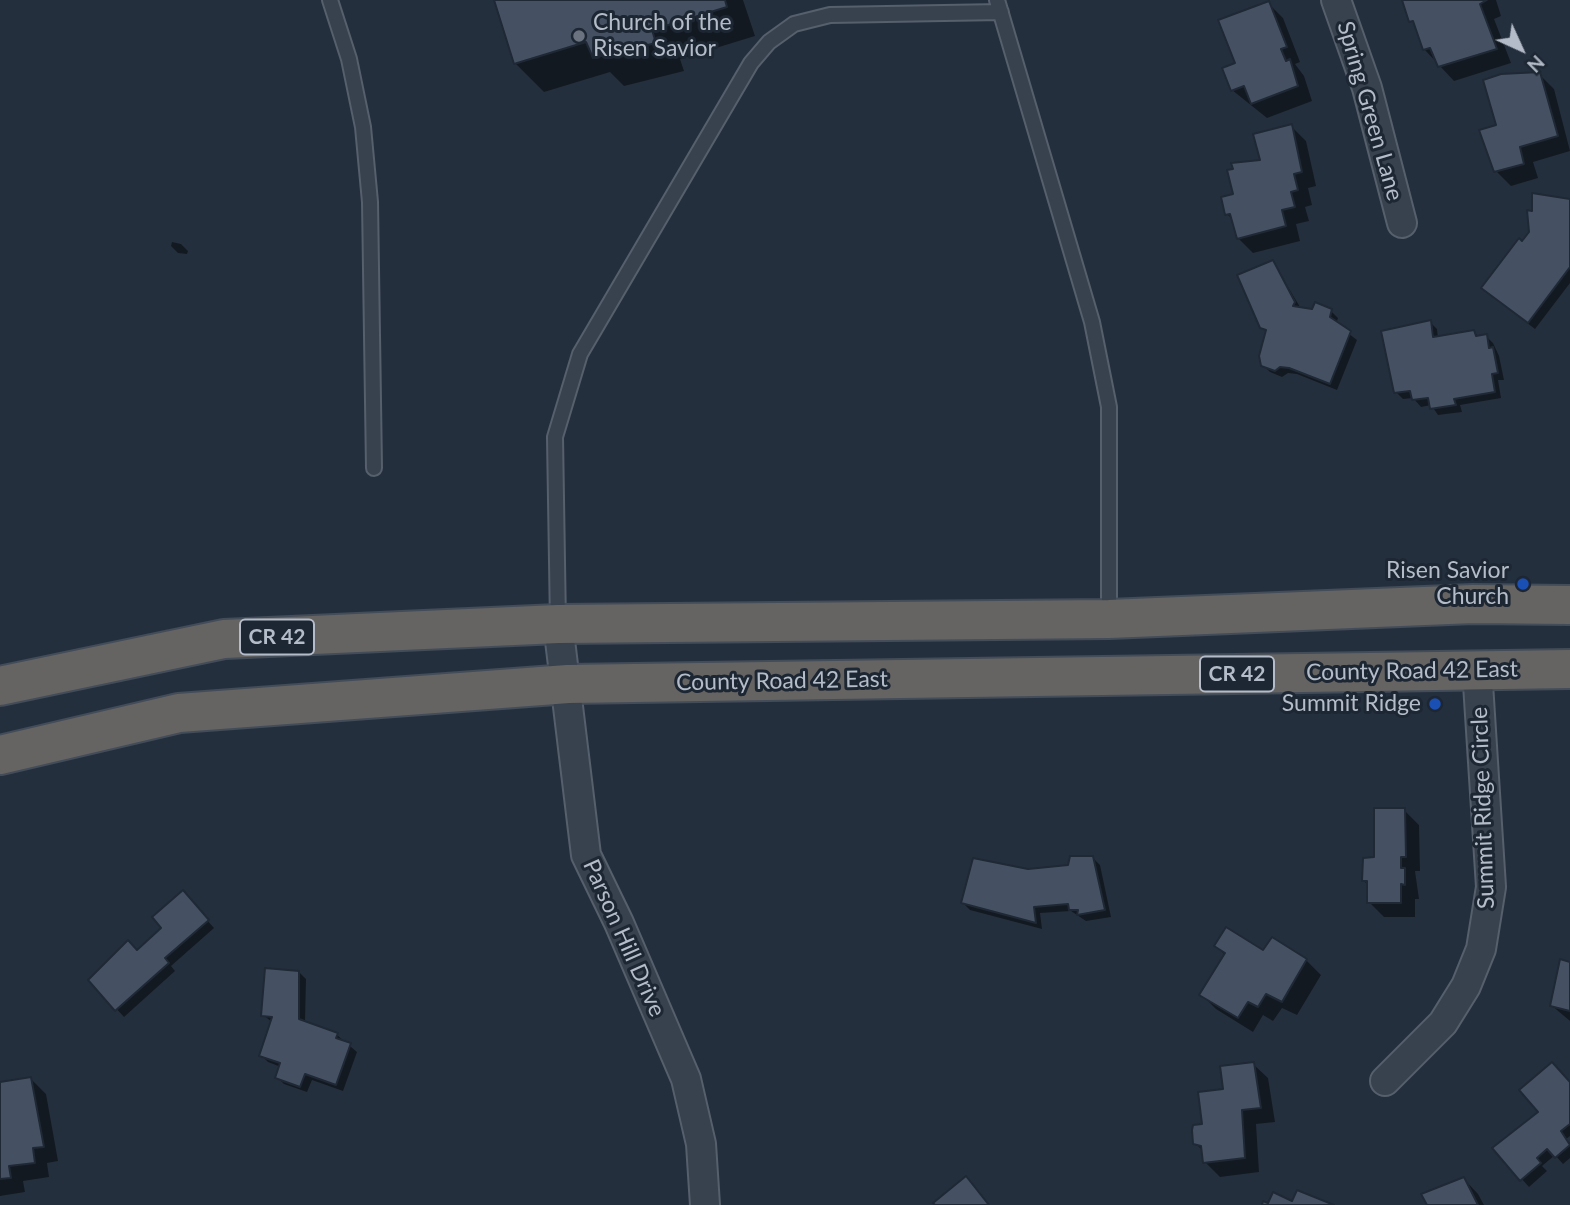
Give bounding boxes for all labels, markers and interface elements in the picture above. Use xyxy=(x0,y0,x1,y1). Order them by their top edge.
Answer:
place label: Church of the Risen Savior xyxy=(593,9,732,63)
north arrow xyxy=(1486,14,1556,84)
street label: Spring Green Lane xyxy=(1331,18,1409,204)
marker: Church of the Risen Savior xyxy=(571,28,587,44)
text: N xyxy=(1523,51,1550,78)
place label: Risen Savior Church xyxy=(1386,557,1509,611)
marker: Risen Savior Church xyxy=(1515,576,1531,592)
road number: CR 42 xyxy=(240,620,314,654)
street label: County Road 42 East xyxy=(1306,655,1518,687)
road number: CR 42 xyxy=(1200,656,1274,692)
street label: County Road 42 East xyxy=(676,665,888,697)
place label: Summit Ridge xyxy=(1282,690,1421,718)
marker: Summit Ridge xyxy=(1427,696,1443,712)
street label: Summit Ridge Circle xyxy=(1466,706,1500,910)
street label: Parson Hill Drive xyxy=(577,855,671,1021)

